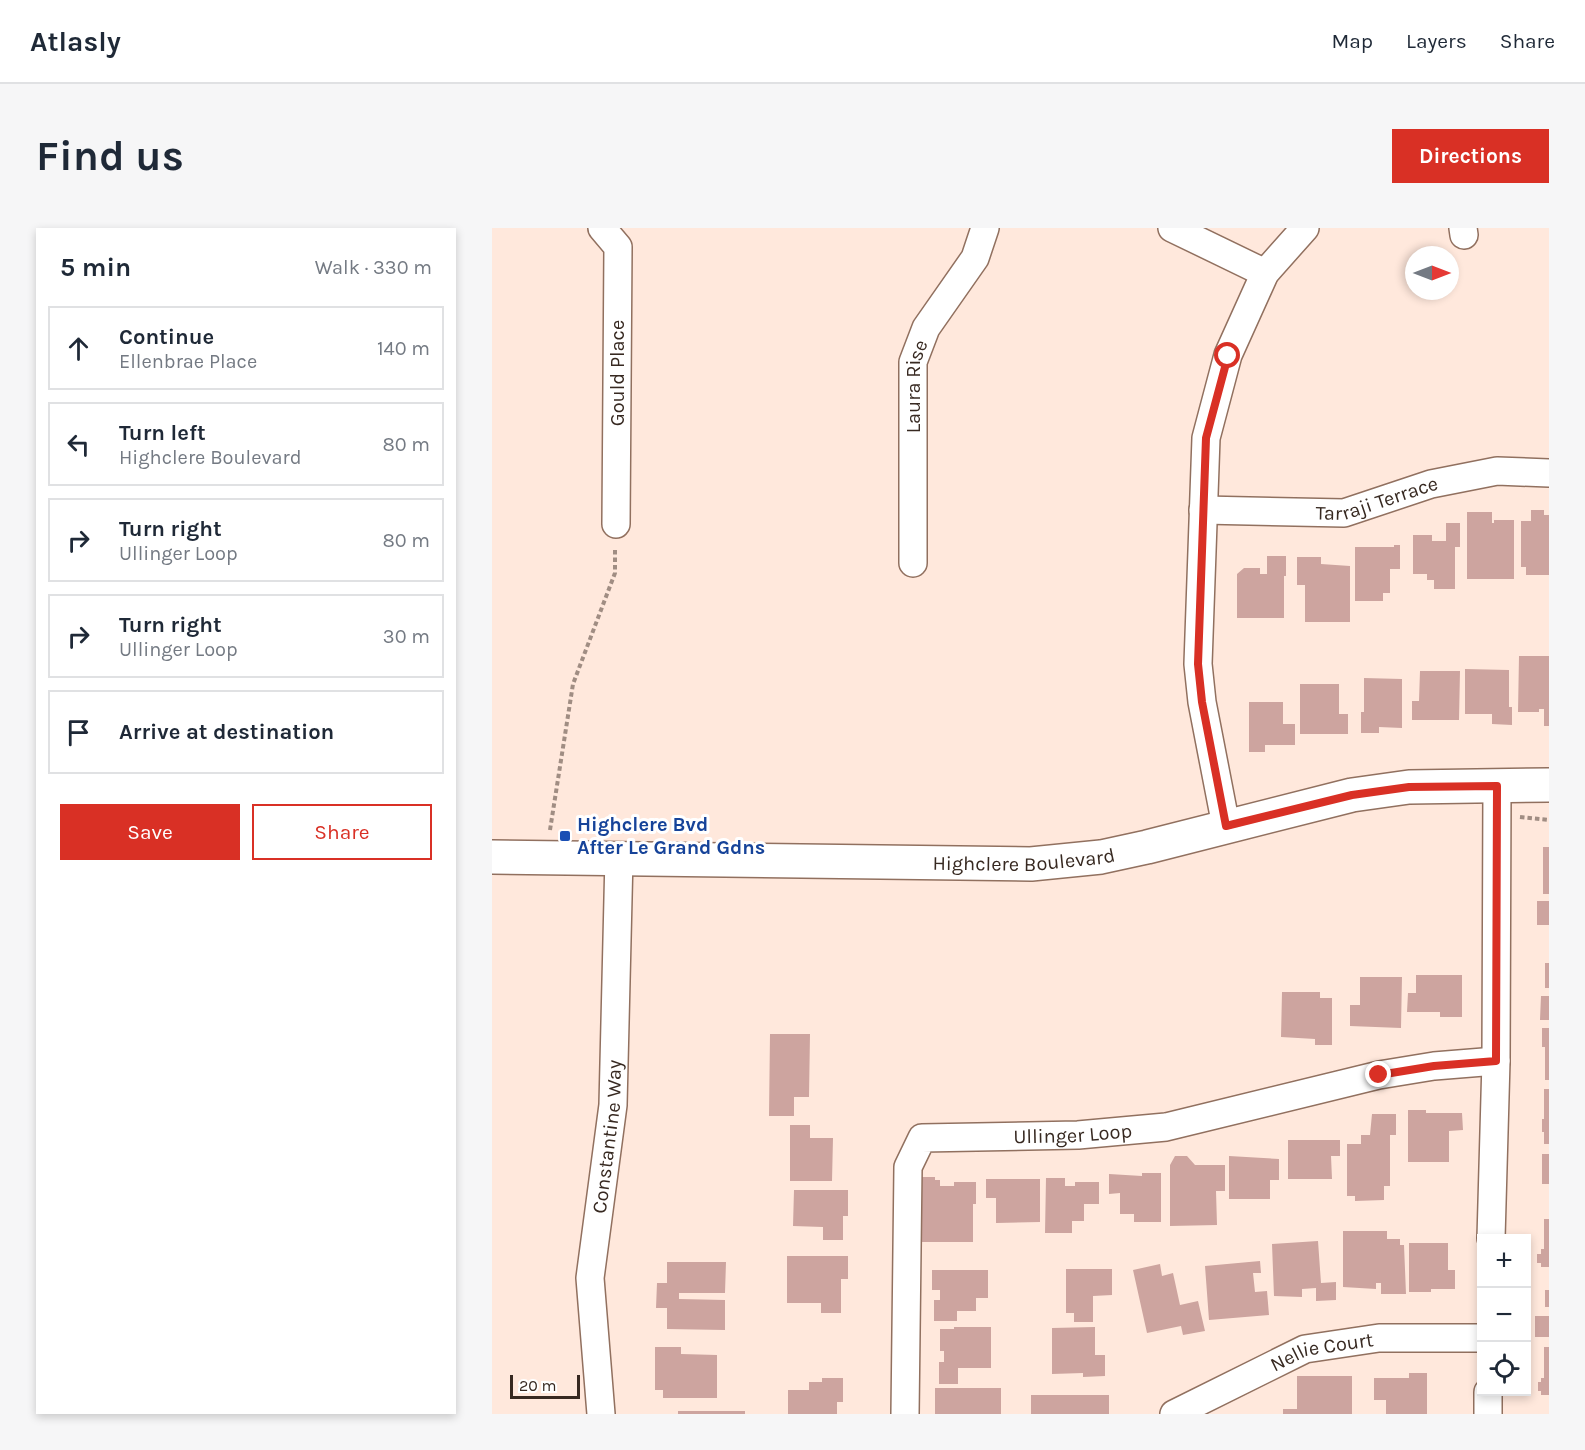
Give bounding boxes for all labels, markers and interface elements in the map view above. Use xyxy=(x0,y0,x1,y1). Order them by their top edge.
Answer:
text: Atlasly xyxy=(30,25,121,58)
text: Map xyxy=(1331,29,1373,53)
text: Layers xyxy=(1406,29,1467,53)
text: Share xyxy=(1500,29,1555,53)
button: Directions xyxy=(1392,129,1549,183)
text: Find us xyxy=(36,131,184,181)
north arrow xyxy=(1405,246,1459,300)
text: 5 min xyxy=(60,252,131,283)
text: Walk · 330 m xyxy=(315,256,432,279)
street label: Gould Place xyxy=(606,320,629,426)
text: Continue xyxy=(119,324,214,350)
icon: ahead xyxy=(62,332,95,365)
street label: Laura Rise xyxy=(902,336,932,433)
text: 140 m xyxy=(377,337,430,360)
route start xyxy=(1214,342,1240,368)
text: Ellenbrae Place xyxy=(119,350,257,373)
text: Turn left xyxy=(119,420,206,446)
icon: left xyxy=(62,428,95,461)
text: 80 m xyxy=(382,433,430,456)
text: Highclere Boulevard xyxy=(119,446,302,469)
street label: Tarraji Terrace xyxy=(1315,471,1440,524)
text: Turn right xyxy=(119,516,222,542)
icon: right xyxy=(62,524,95,557)
text: 80 m xyxy=(382,529,430,552)
text: Ullinger Loop xyxy=(119,542,238,565)
text: Turn right xyxy=(119,612,222,638)
icon: right xyxy=(62,620,95,653)
text: 30 m xyxy=(383,625,430,648)
text: Ullinger Loop xyxy=(119,638,238,661)
icon: arrive xyxy=(62,716,95,749)
text: Arrive at destination xyxy=(119,719,334,745)
button: Save xyxy=(60,804,240,860)
button: Share xyxy=(252,804,432,860)
place label: Highclere Bvd After Le Grand Gdns xyxy=(577,813,765,859)
marker: Highclere Bvd After Le Grand Gdns xyxy=(558,829,572,843)
street label: Highclere Boulevard xyxy=(932,843,1117,876)
street label: Constantine Way xyxy=(587,1059,626,1215)
route end xyxy=(1365,1061,1391,1087)
street label: Ullinger Loop xyxy=(1013,1119,1133,1148)
map controls xyxy=(1477,1234,1531,1396)
button: + xyxy=(1477,1234,1531,1288)
button: − xyxy=(1477,1288,1531,1342)
street label: Nellie Court xyxy=(1266,1327,1375,1376)
button: locate xyxy=(1477,1342,1531,1396)
scale bar xyxy=(510,1372,580,1400)
text: 20 m xyxy=(519,1376,557,1395)

